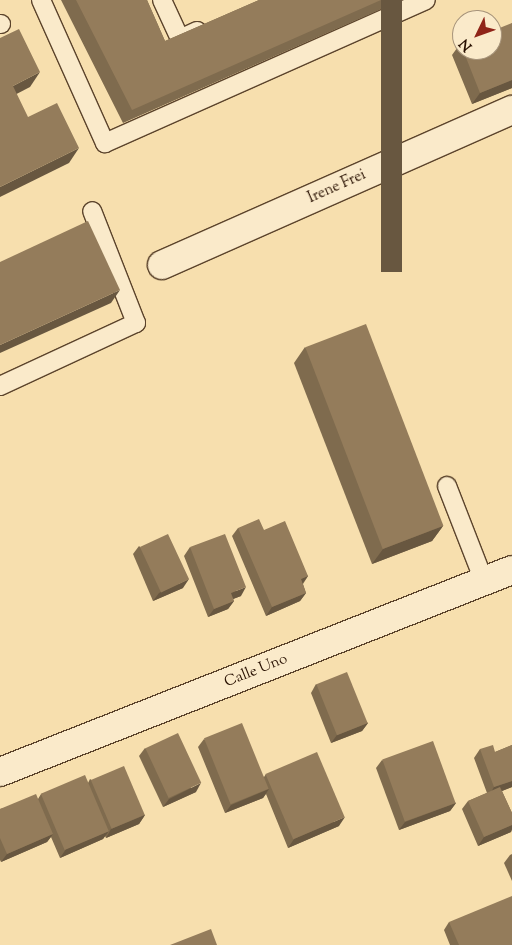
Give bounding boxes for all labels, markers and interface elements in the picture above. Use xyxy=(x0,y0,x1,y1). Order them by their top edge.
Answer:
north arrow xyxy=(452,10,502,60)
text: N xyxy=(455,34,478,55)
street label: Irene Frei xyxy=(305,166,369,208)
street label: Calle Uno xyxy=(222,650,290,692)

